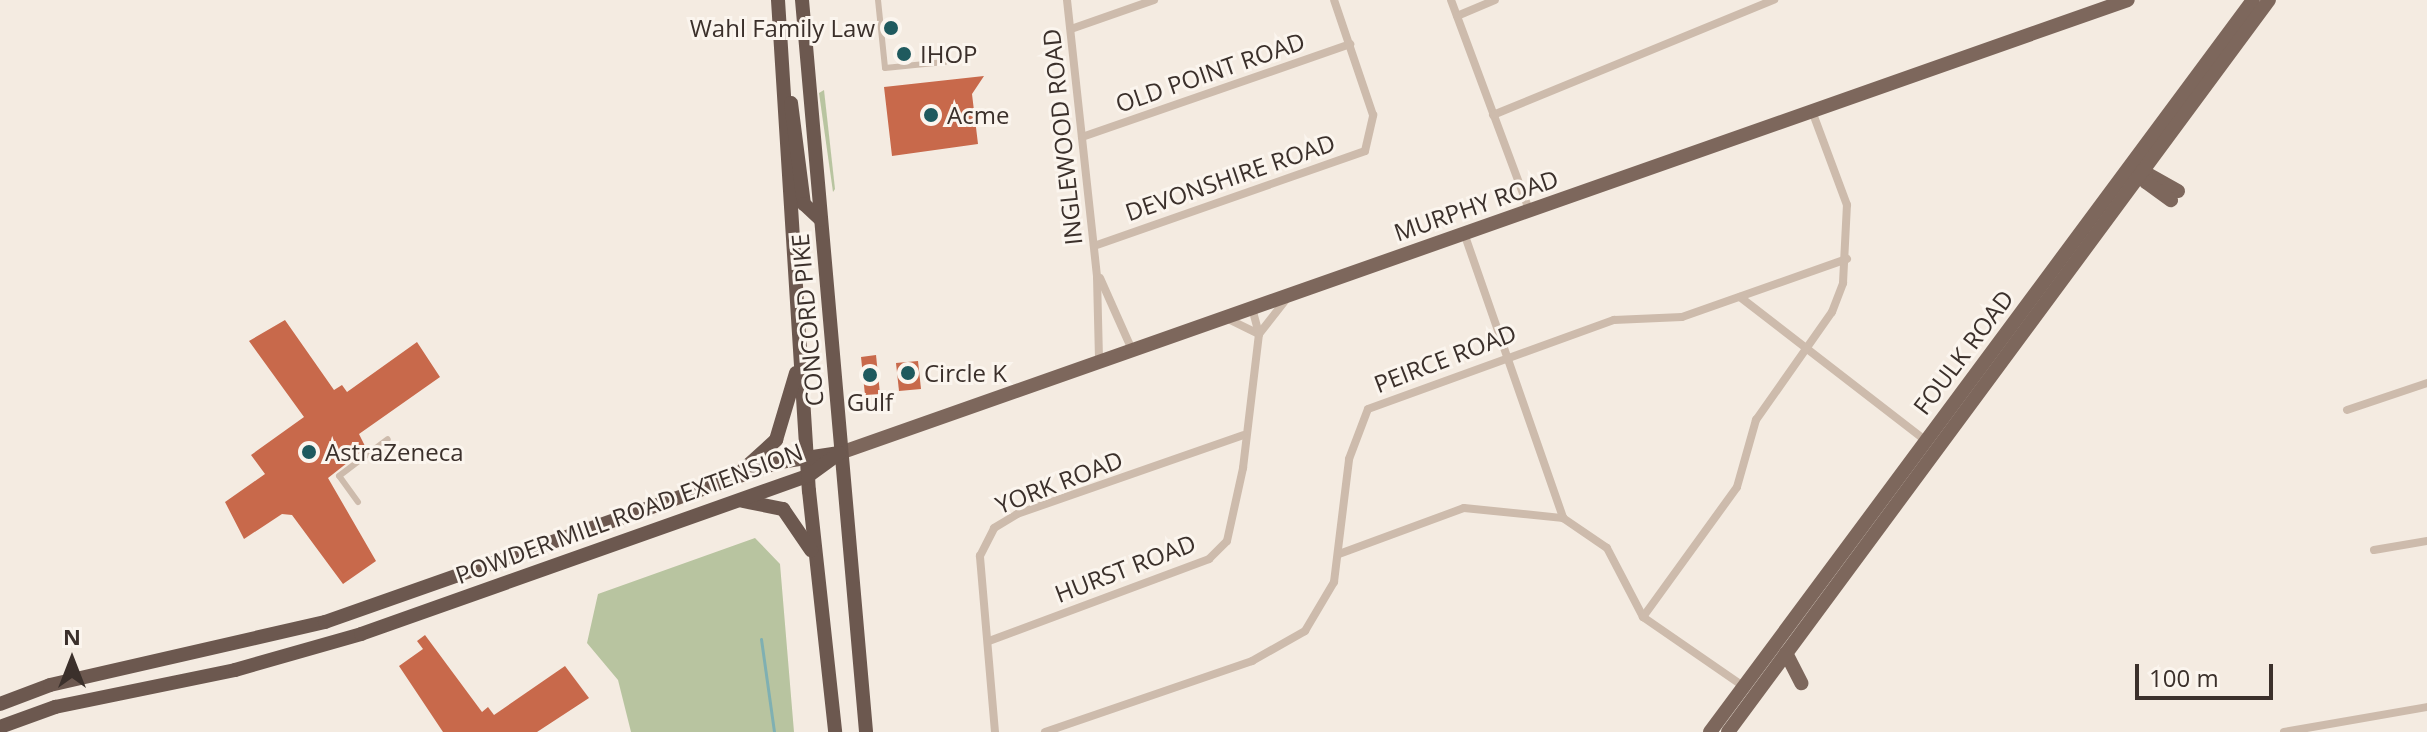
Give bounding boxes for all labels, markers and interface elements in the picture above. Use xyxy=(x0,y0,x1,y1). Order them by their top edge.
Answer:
place label: Wahl Family Law xyxy=(690,14,875,42)
marker: Wahl Family Law xyxy=(882,19,900,37)
street label: OLD POINT ROAD xyxy=(1112,26,1308,118)
street label: INGLEWOOD ROAD xyxy=(1036,27,1088,247)
place label: IHOP xyxy=(920,40,978,68)
marker: IHOP xyxy=(895,45,913,63)
place label: Acme xyxy=(947,101,1009,129)
marker: Acme xyxy=(922,106,940,124)
street label: DEVONSHIRE ROAD xyxy=(1121,128,1339,226)
street label: MURPHY ROAD xyxy=(1390,163,1562,247)
street label: CONCORD PIKE xyxy=(785,232,829,408)
street label: FOULK ROAD xyxy=(1907,284,2019,420)
street label: PEIRCE ROAD xyxy=(1370,318,1520,398)
place label: Circle K xyxy=(924,359,1007,387)
marker: Circle K xyxy=(899,364,917,382)
marker: Gulf xyxy=(861,366,879,384)
place label: Gulf xyxy=(847,388,893,416)
street label: POWDER MILL ROAD EXTENSION xyxy=(451,437,807,589)
place label: AstraZeneca xyxy=(325,438,464,466)
marker: AstraZeneca xyxy=(300,443,318,461)
street label: YORK ROAD xyxy=(991,445,1127,519)
street label: HURST ROAD xyxy=(1050,528,1200,608)
north arrow xyxy=(32,620,112,700)
text: N xyxy=(63,621,81,651)
scale bar xyxy=(2139,648,2277,698)
text: 100 m xyxy=(2149,661,2219,694)

